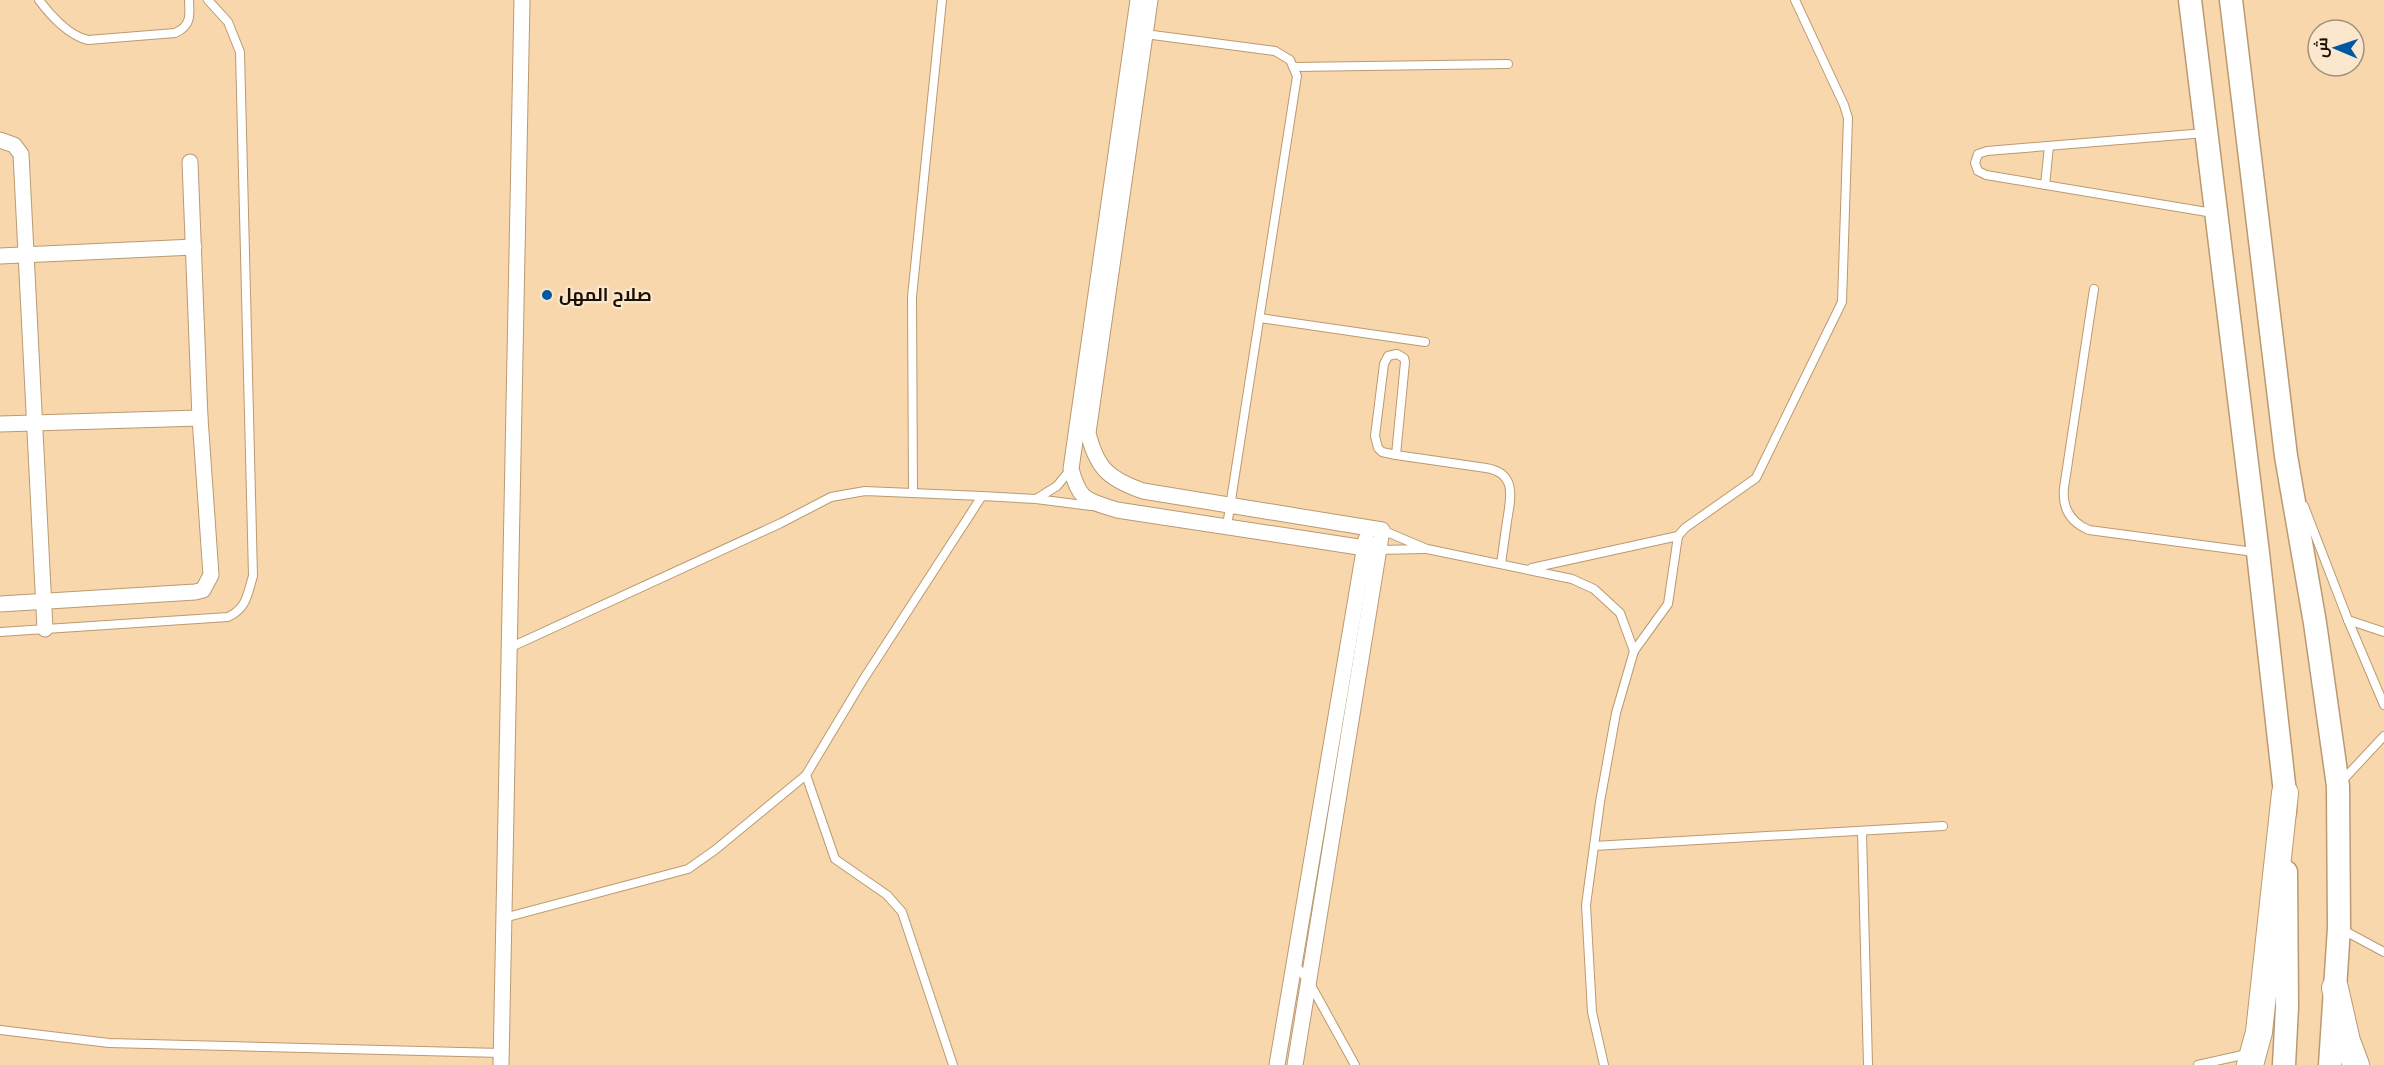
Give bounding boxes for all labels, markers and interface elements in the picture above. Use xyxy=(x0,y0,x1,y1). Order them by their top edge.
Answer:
north arrow xyxy=(2306,18,2366,78)
text: ش xyxy=(2312,37,2332,58)
place label: صلاح المهل xyxy=(559,284,652,307)
marker: صلاح المهل xyxy=(540,288,554,302)

